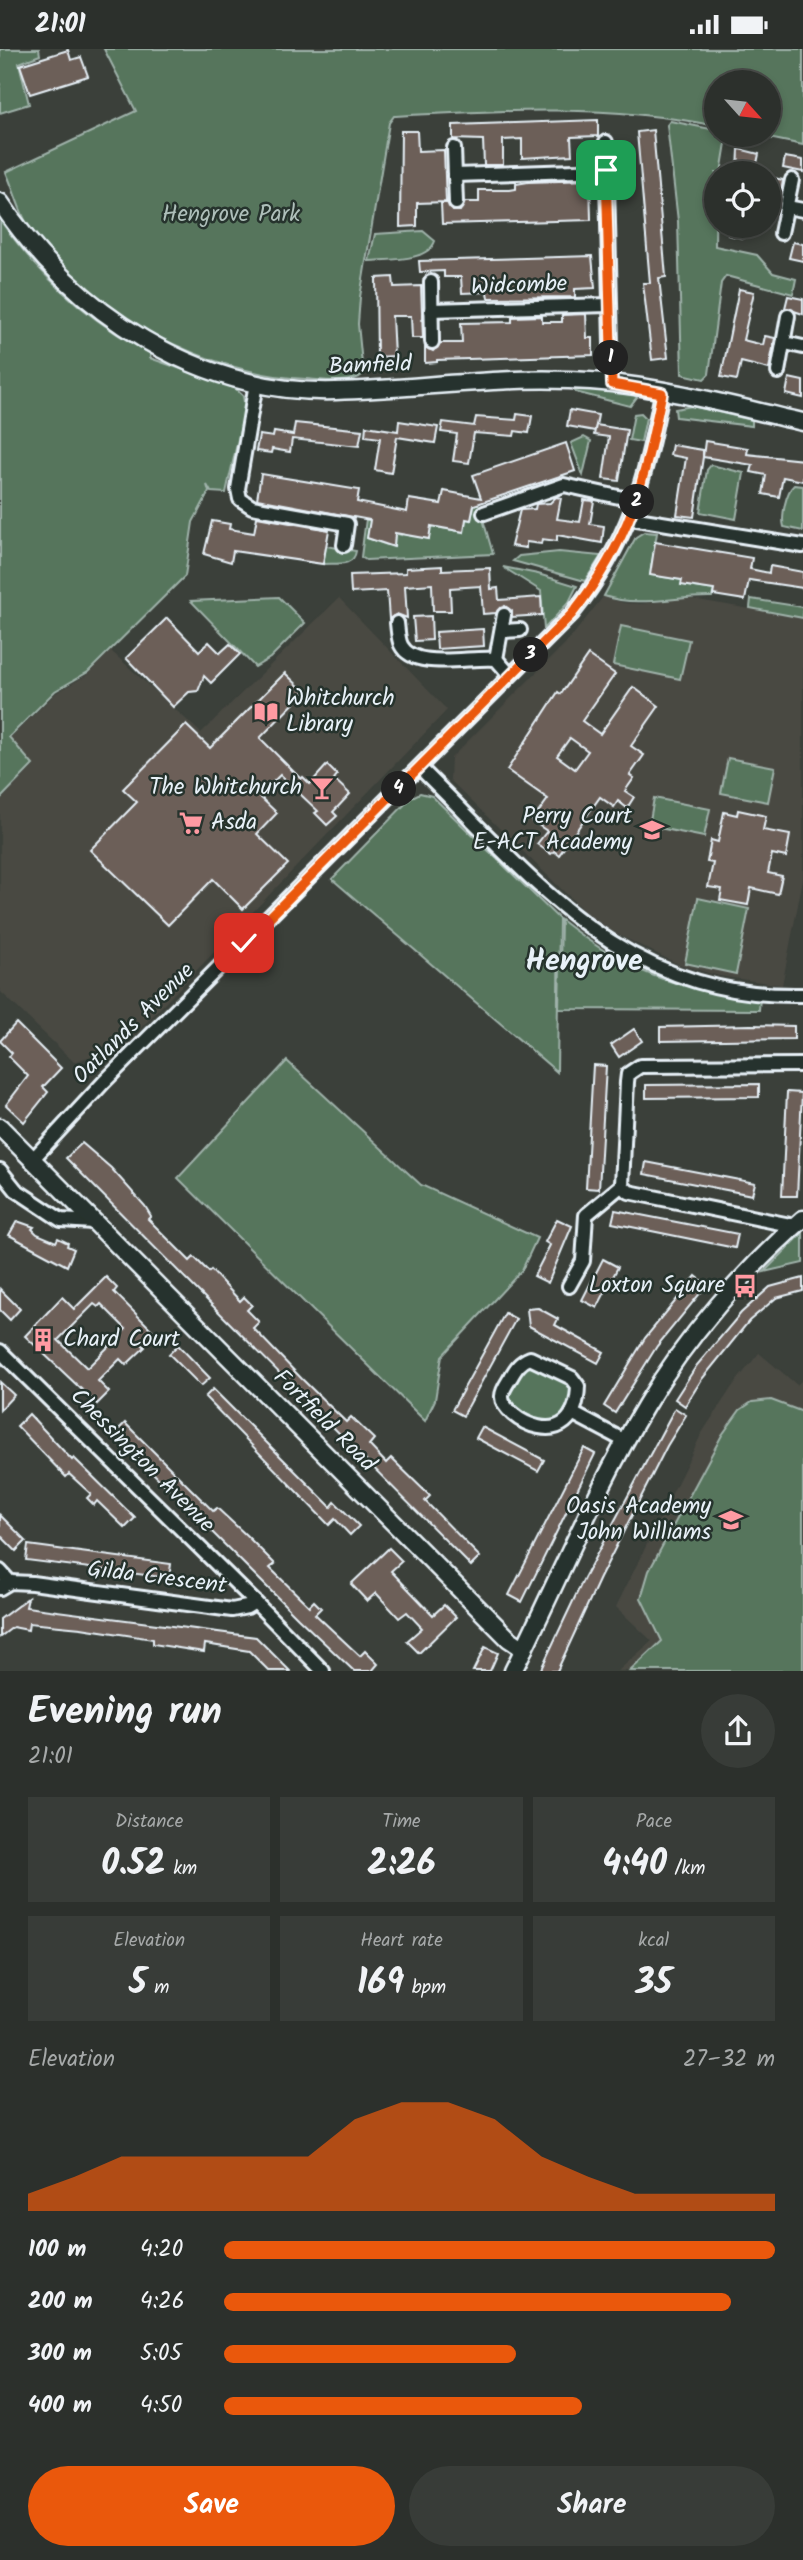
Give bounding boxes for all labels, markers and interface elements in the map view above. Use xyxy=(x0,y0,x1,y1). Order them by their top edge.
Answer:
text: 21:01 xyxy=(35,4,86,46)
north arrow xyxy=(704,70,780,147)
map controls xyxy=(704,70,781,238)
pin xyxy=(576,140,636,200)
icon: arrive xyxy=(587,151,625,189)
button: locate xyxy=(704,161,781,238)
park label: Hengrove Park xyxy=(162,197,300,233)
street label: Widcombe xyxy=(470,266,568,306)
pin: 1 xyxy=(594,341,628,375)
text: 1 xyxy=(608,342,613,372)
street label: Bamfield xyxy=(328,347,413,385)
pin: 2 xyxy=(620,484,654,519)
text: 2 xyxy=(631,486,642,516)
pin: 3 xyxy=(514,637,548,673)
text: 3 xyxy=(525,639,536,669)
place label: Whitchurch Library xyxy=(286,681,395,743)
library icon: Whitchurch Library xyxy=(252,698,280,726)
place label: The Whitchurch xyxy=(149,770,302,806)
pin: 4 xyxy=(382,771,416,807)
text: 4 xyxy=(393,773,404,803)
bar icon: The Whitchurch xyxy=(308,774,336,802)
place label: Perry Court E-ACT Academy xyxy=(473,799,633,861)
place label: Asda xyxy=(211,805,257,841)
supermarket icon: Asda xyxy=(177,809,205,837)
school or university icon: Perry Court E-ACT Academy xyxy=(638,816,666,844)
pin xyxy=(214,913,274,973)
icon: check xyxy=(225,924,263,962)
district label: Hengrove xyxy=(525,938,643,986)
street label: Oatlands Avenue xyxy=(64,954,204,1094)
place label: Loxton Square xyxy=(588,1268,725,1304)
bus stop icon: Loxton Square xyxy=(731,1272,759,1300)
place label: Chard Court xyxy=(63,1322,181,1358)
building icon: Chard Court xyxy=(29,1326,57,1354)
street label: Fortfield Road xyxy=(264,1361,384,1481)
street label: Chessington Avenue xyxy=(61,1380,223,1542)
place label: Oasis Academy John Williams xyxy=(566,1489,711,1551)
school or university icon: Oasis Academy John Williams xyxy=(717,1506,745,1534)
street label: Gilda Crescent xyxy=(85,1552,230,1605)
text: Evening run xyxy=(28,1683,222,1743)
button: share xyxy=(701,1694,775,1768)
text: 21:01 xyxy=(28,1739,73,1775)
text: Distance xyxy=(115,1807,183,1837)
text: Time xyxy=(382,1807,421,1837)
text: Pace xyxy=(636,1807,672,1837)
text: 0.52 xyxy=(101,1837,166,1893)
text: 2:26 xyxy=(367,1837,436,1893)
text: 4:40 xyxy=(602,1837,667,1893)
text: km xyxy=(166,1854,197,1884)
text: /km xyxy=(667,1854,705,1884)
text: Elevation xyxy=(113,1926,185,1956)
text: Heart rate xyxy=(360,1926,443,1956)
text: kcal xyxy=(638,1926,669,1956)
text: 5 xyxy=(129,1956,147,2012)
text: 169 xyxy=(357,1956,404,2012)
text: 35 xyxy=(635,1956,672,2012)
text: m xyxy=(147,1973,169,2003)
text: bpm xyxy=(404,1973,446,2003)
text: Elevation xyxy=(28,2042,115,2078)
text: 27–32 m xyxy=(683,2042,775,2078)
text: 100 m xyxy=(28,2232,86,2268)
text: 4:20 xyxy=(140,2232,183,2268)
text: 200 m xyxy=(28,2284,93,2320)
text: 4:26 xyxy=(140,2284,184,2320)
text: 300 m xyxy=(28,2336,92,2372)
text: 5:05 xyxy=(140,2336,182,2372)
text: 400 m xyxy=(28,2388,92,2424)
text: 4:50 xyxy=(140,2388,182,2424)
button: Save xyxy=(28,2466,395,2546)
button: Share xyxy=(409,2466,775,2546)

